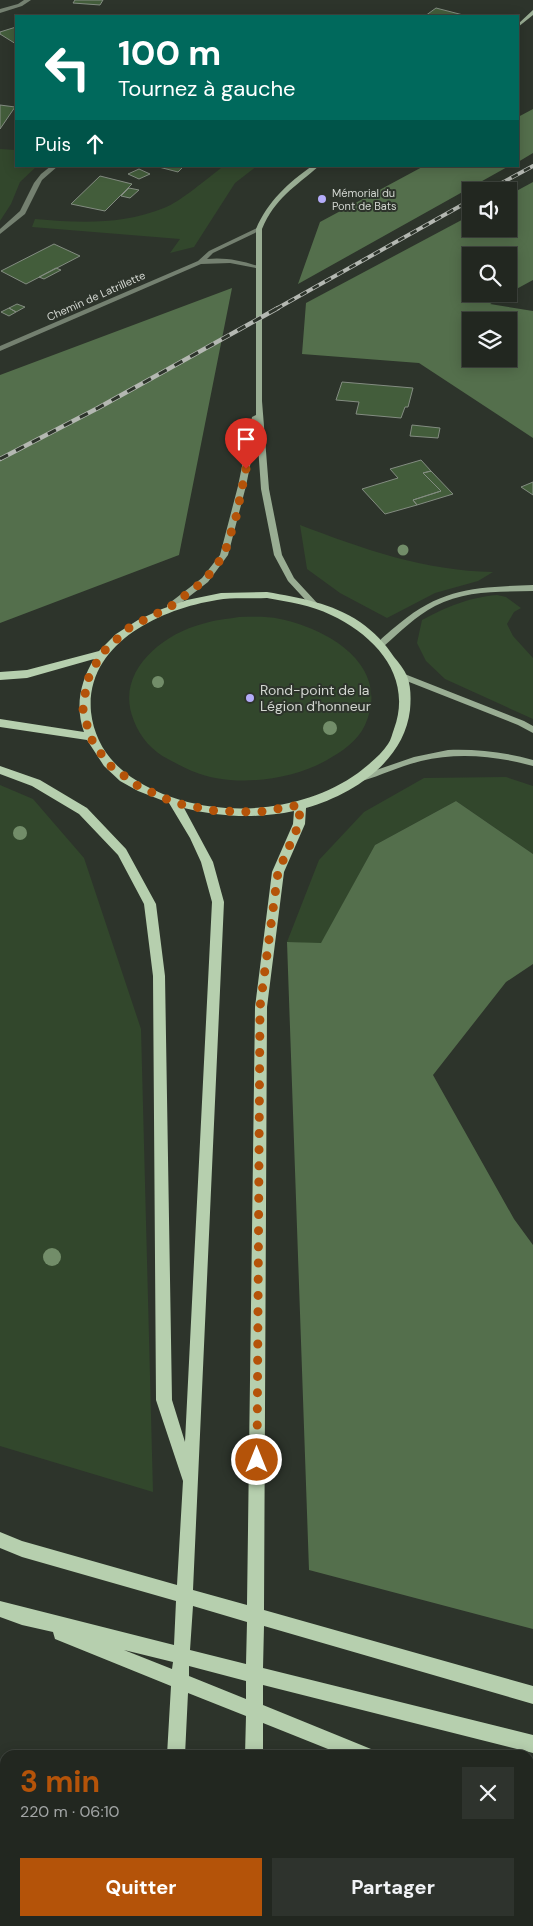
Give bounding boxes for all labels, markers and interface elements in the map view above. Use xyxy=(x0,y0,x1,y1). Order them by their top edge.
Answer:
text: 100 m xyxy=(118,30,221,76)
icon: left xyxy=(35,35,100,100)
text: Tournez à gauche xyxy=(118,74,296,103)
icon: ahead xyxy=(81,130,109,158)
text: Puis xyxy=(35,132,71,157)
map controls xyxy=(462,182,517,367)
button: sound xyxy=(462,182,517,237)
place label: Mémorial du Pont de Bats xyxy=(332,186,397,213)
marker: Mémorial du Pont de Bats xyxy=(316,193,328,205)
button: search xyxy=(462,247,517,302)
street label: Chemin de Latrillette xyxy=(44,268,148,324)
button: layers xyxy=(462,312,517,367)
pin xyxy=(225,418,267,469)
icon: arrive xyxy=(232,425,260,453)
place label: Rond-point de la Légion d'honneur xyxy=(260,681,371,715)
marker: Rond-point de la Légion d'honneur xyxy=(244,692,256,704)
position arrow xyxy=(230,1433,282,1485)
text: 3 min xyxy=(20,1762,100,1801)
button: close xyxy=(462,1767,514,1819)
text: 220 m · 06:10 xyxy=(20,1801,120,1822)
button: Quitter xyxy=(20,1858,262,1916)
button: Partager xyxy=(272,1858,514,1916)

